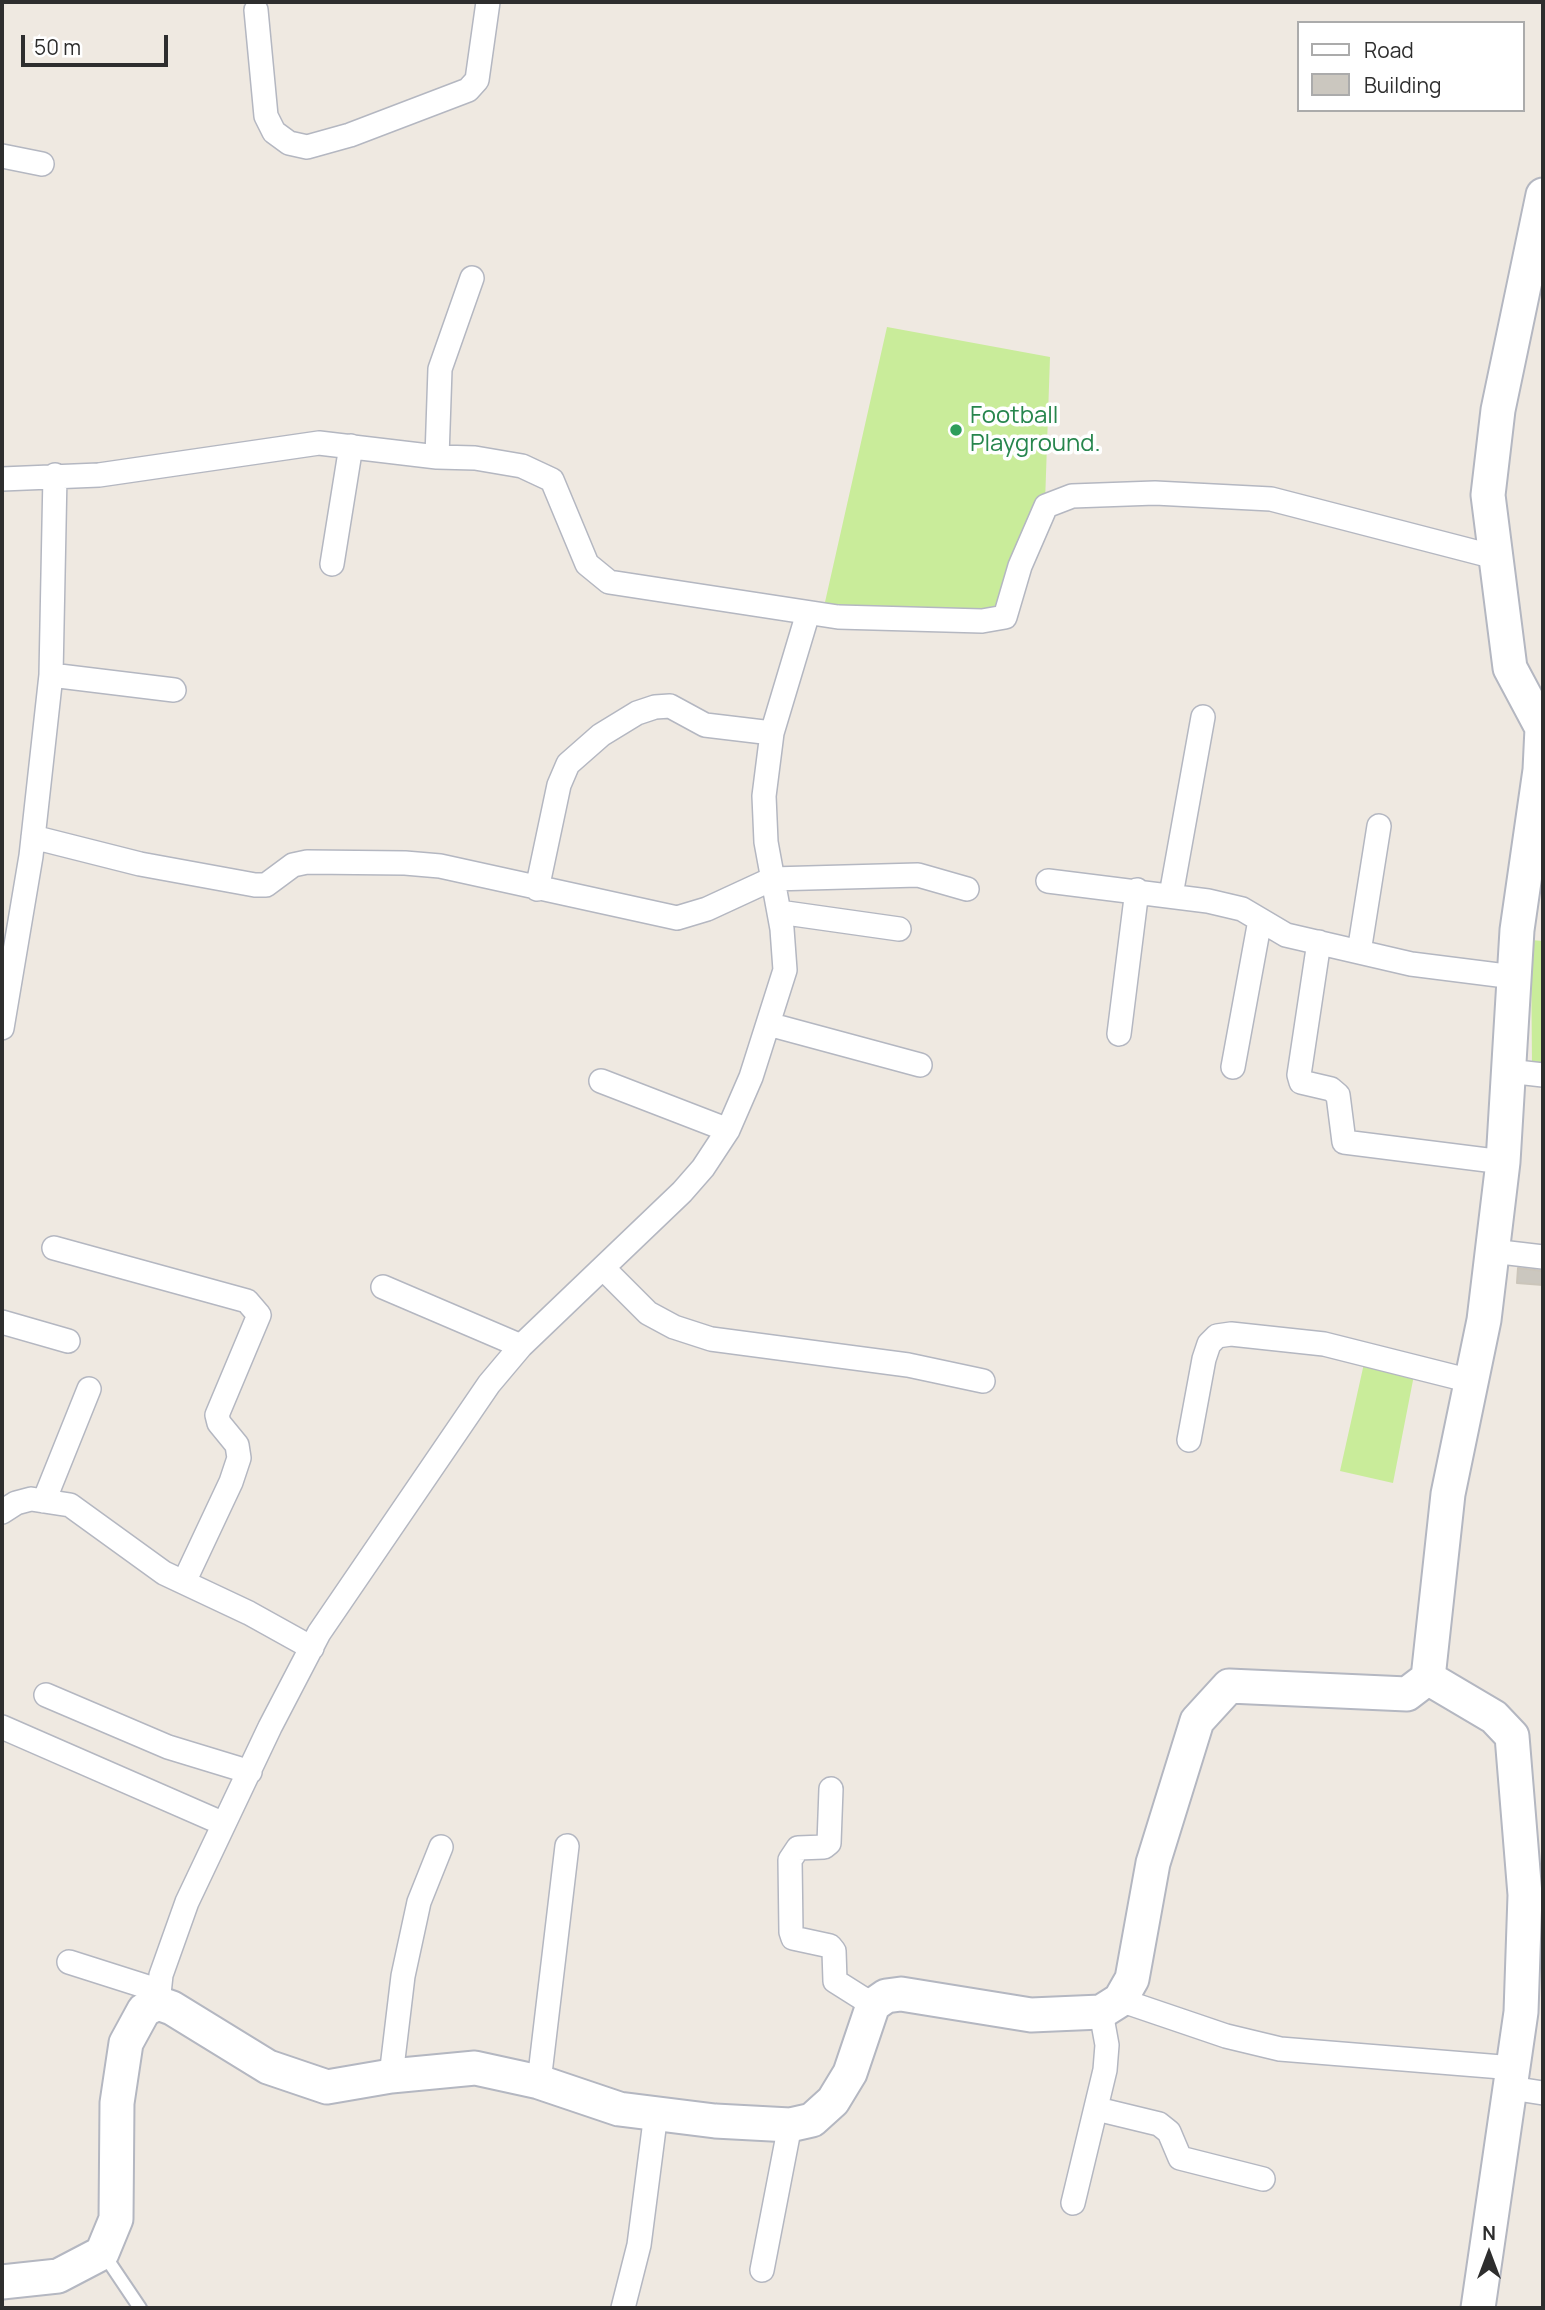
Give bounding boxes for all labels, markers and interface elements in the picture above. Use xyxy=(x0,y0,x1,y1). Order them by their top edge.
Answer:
scale bar xyxy=(24,21,172,65)
legend xyxy=(1296,21,1524,112)
text: 50 m xyxy=(34,33,81,61)
text: Road xyxy=(1364,36,1414,64)
text: Building xyxy=(1364,71,1441,99)
place label: Football Playground. xyxy=(970,402,1101,458)
marker: Football Playground. xyxy=(948,422,964,438)
north arrow xyxy=(1454,2219,1524,2289)
text: N xyxy=(1482,2220,1496,2246)

